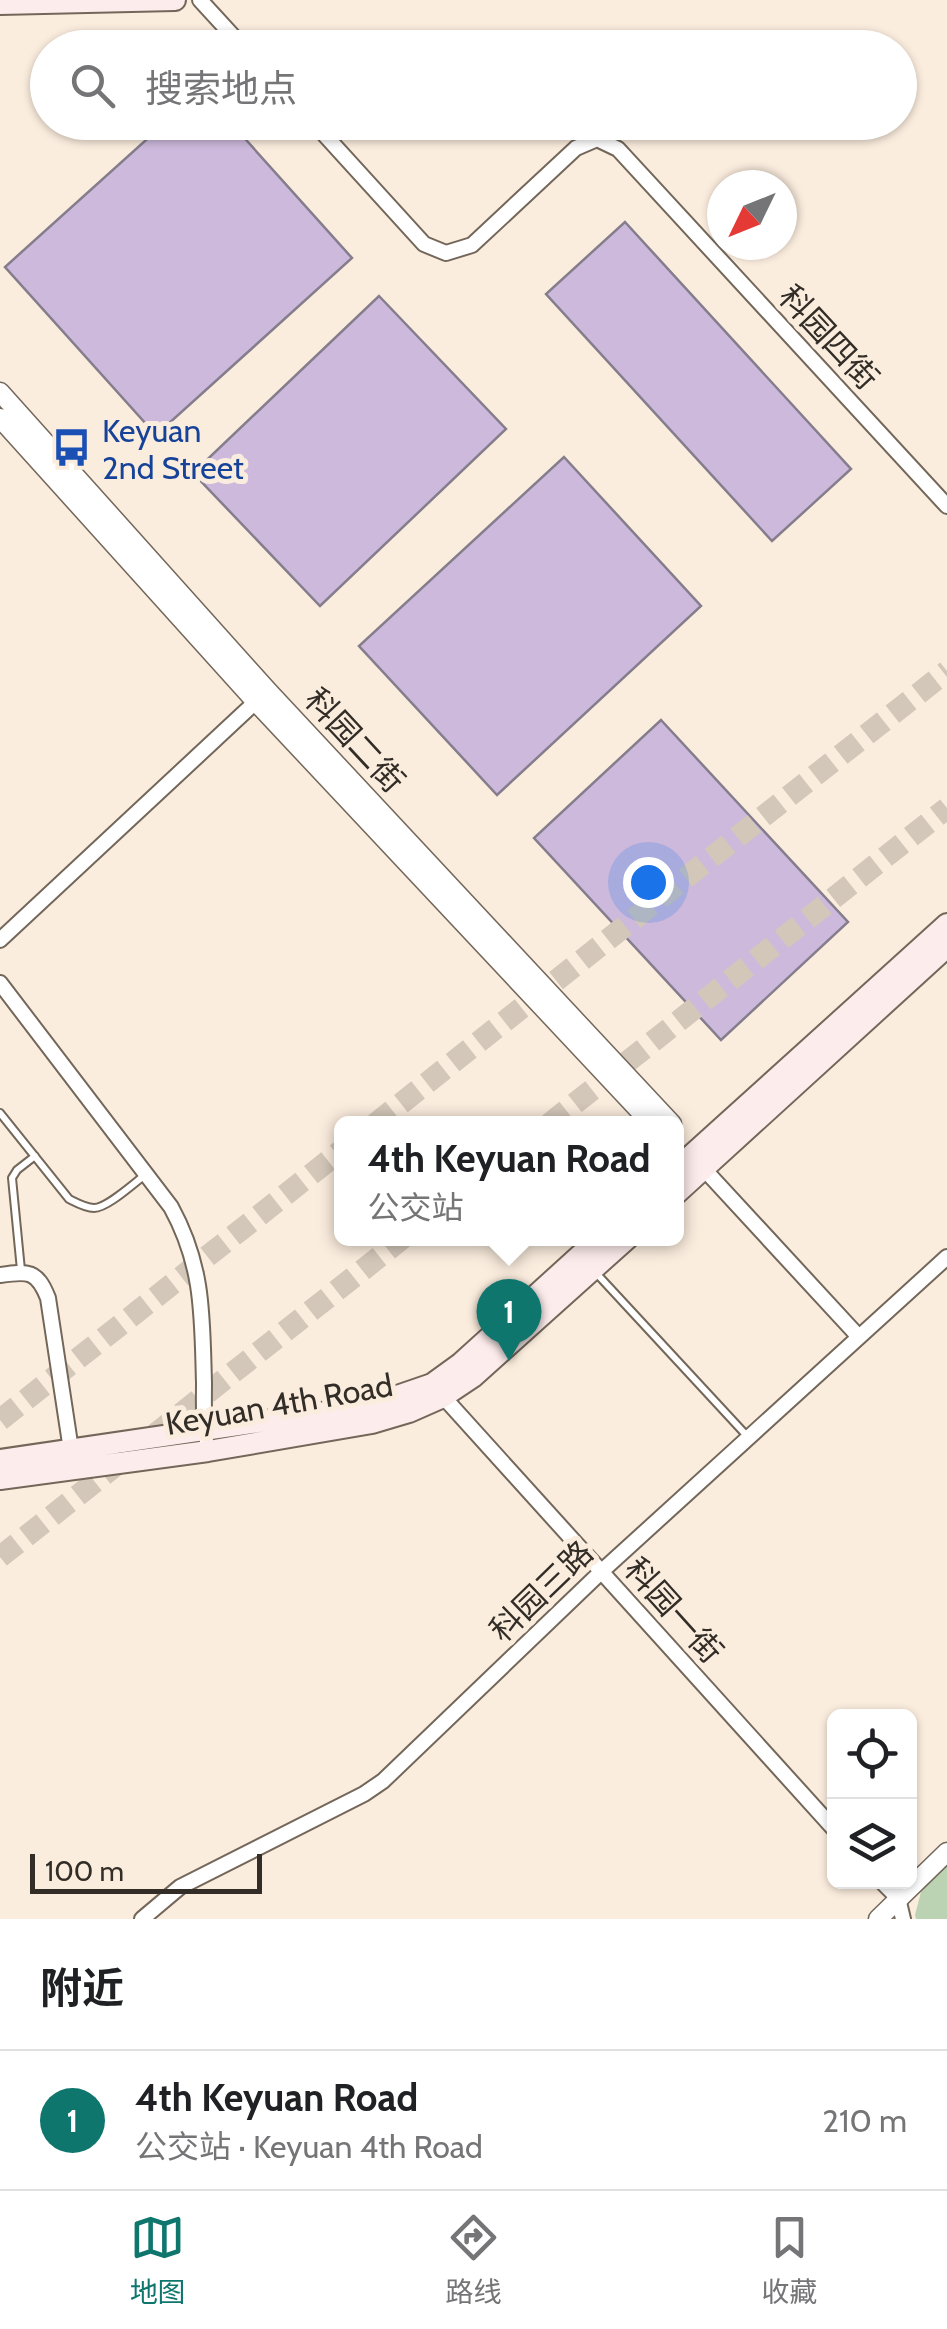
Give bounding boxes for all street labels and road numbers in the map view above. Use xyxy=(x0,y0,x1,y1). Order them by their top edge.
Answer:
street label: 科园四街 xyxy=(771,277,887,397)
street label: 科园二街 xyxy=(297,680,413,800)
street label: Keyuan 4th Road xyxy=(162,1365,396,1443)
street label: 科园三路 xyxy=(481,1533,601,1649)
street label: 科园一街 xyxy=(617,1549,731,1671)

